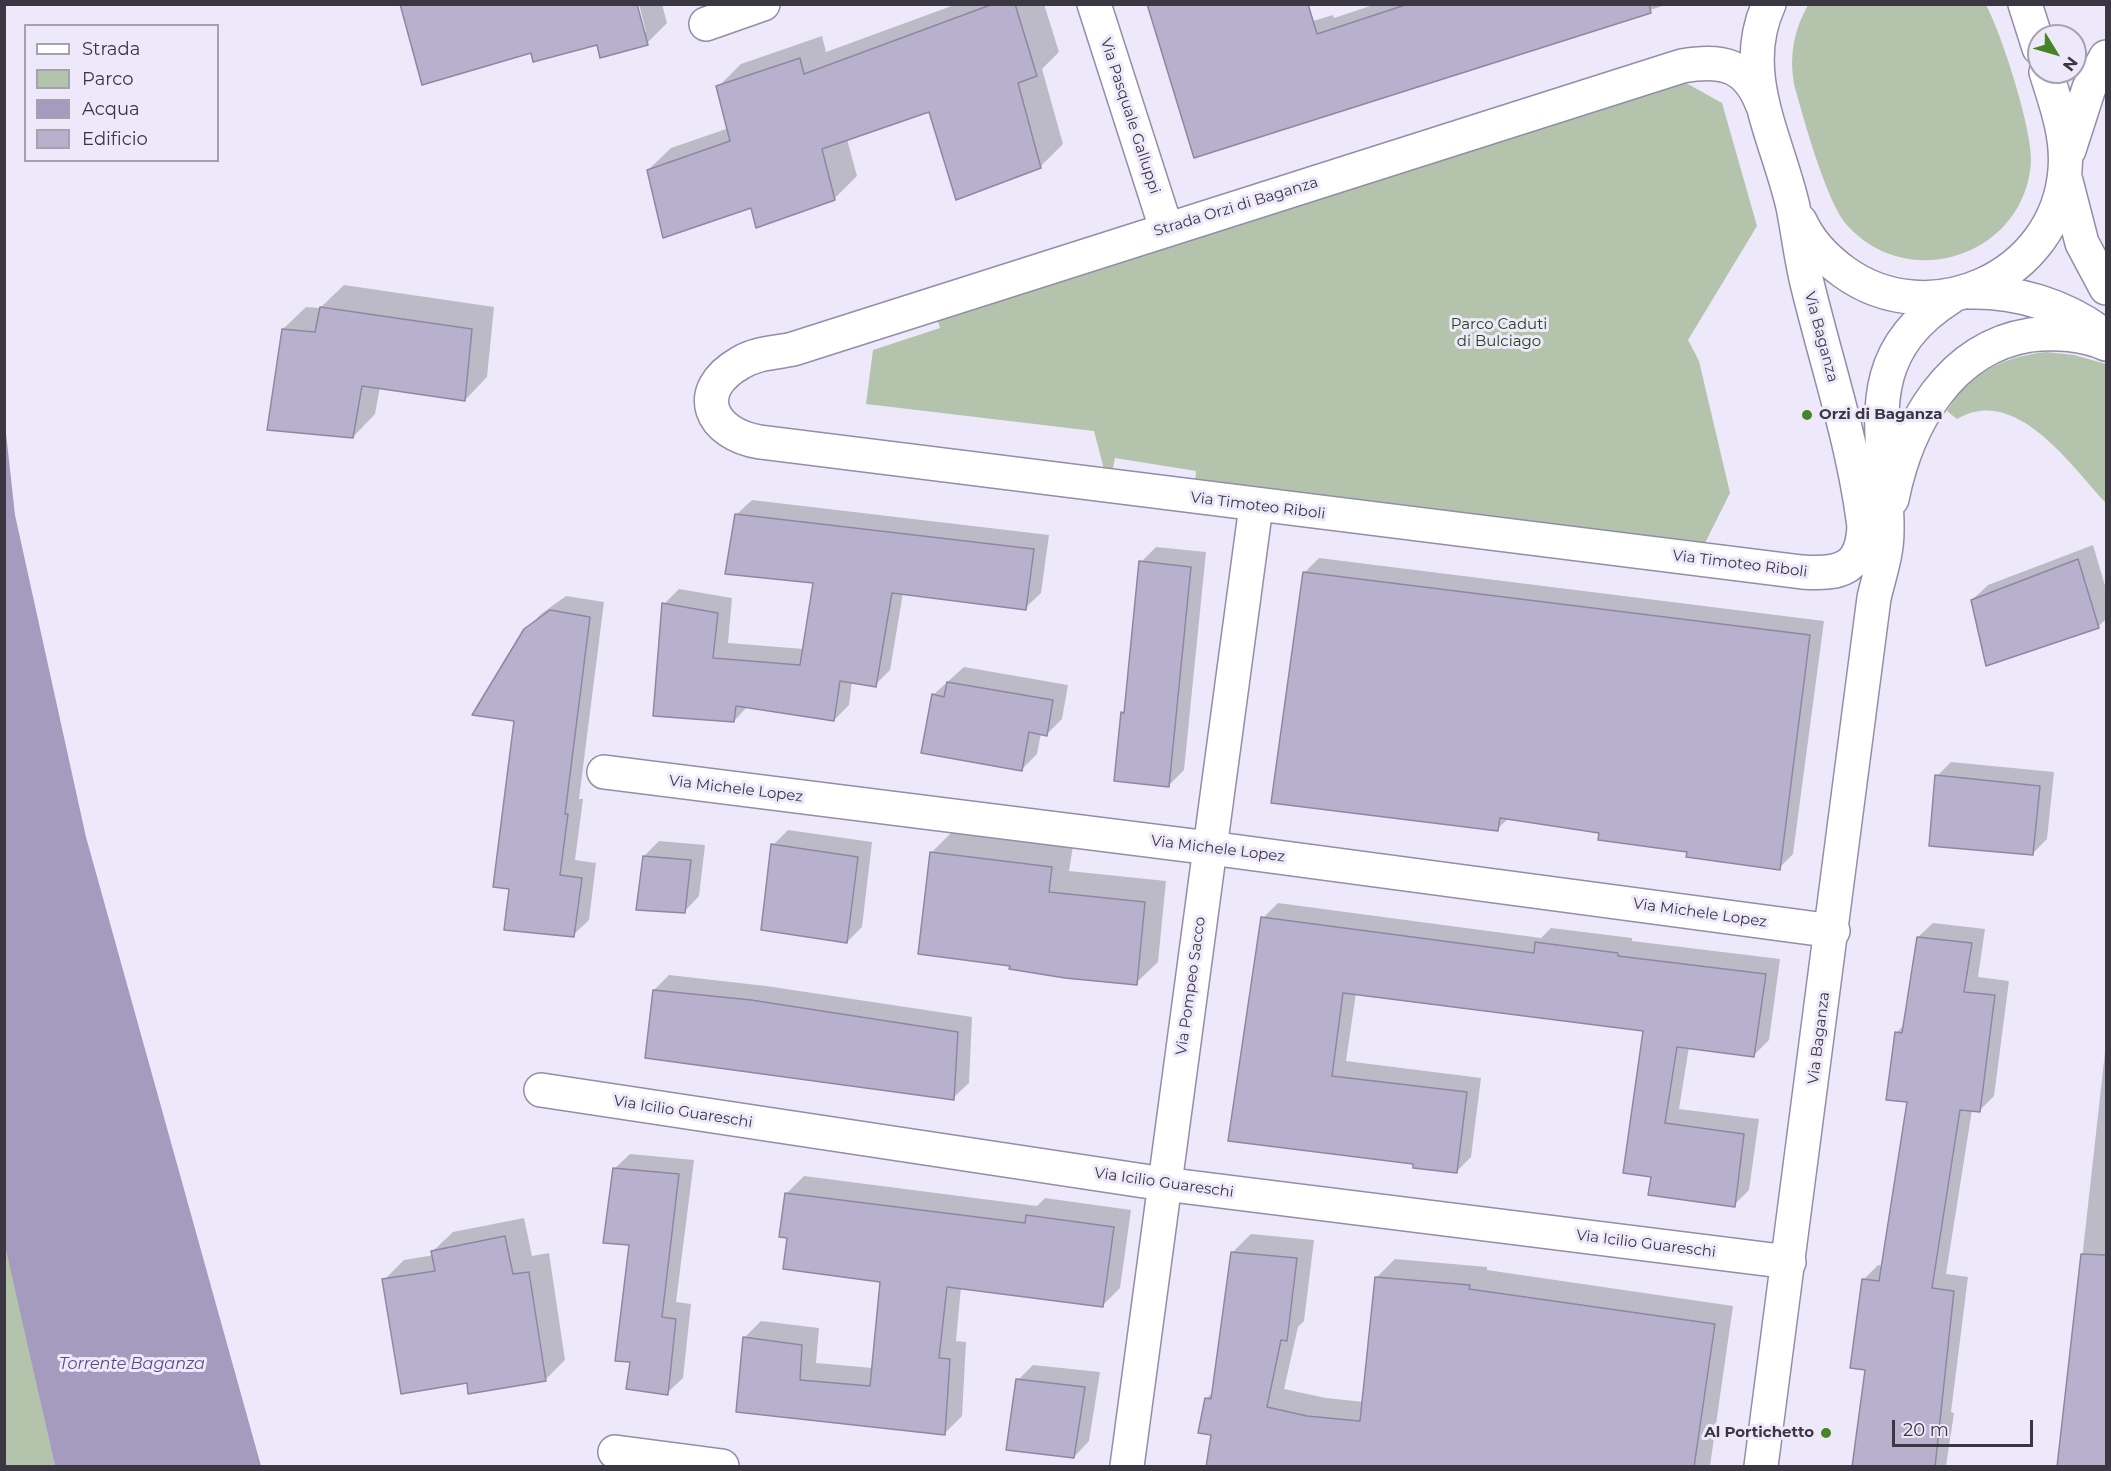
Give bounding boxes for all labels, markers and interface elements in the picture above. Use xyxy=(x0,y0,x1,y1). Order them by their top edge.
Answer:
legend xyxy=(24,24,219,162)
north arrow xyxy=(2027,24,2087,84)
street label: Via Pasquale Galluppi xyxy=(1096,36,1164,196)
text: Strada xyxy=(82,38,140,60)
text: N xyxy=(2059,53,2082,75)
text: Parco xyxy=(82,68,134,90)
text: Acqua xyxy=(82,98,140,120)
text: Edificio xyxy=(82,128,148,150)
street label: Strada Orzi di Baganza xyxy=(1152,173,1320,241)
street label: Via Baganza xyxy=(1800,290,1842,384)
park label: Parco Caduti di Bulciago xyxy=(1451,316,1547,351)
place label: Orzi di Baganza xyxy=(1819,406,1942,424)
marker: Orzi di Baganza xyxy=(1800,408,1814,422)
street label: Via Timoteo Riboli xyxy=(1190,489,1326,523)
street label: Via Timoteo Riboli xyxy=(1672,547,1808,581)
street label: Via Michele Lopez xyxy=(668,772,804,806)
street label: Via Michele Lopez xyxy=(1150,832,1286,866)
street label: Via Michele Lopez xyxy=(1632,895,1768,931)
street label: Via Pompeo Sacco xyxy=(1172,916,1210,1056)
street label: Via Baganza xyxy=(1804,991,1834,1085)
street label: Via Icilio Guareschi xyxy=(612,1092,754,1132)
street label: Via Icilio Guareschi xyxy=(1093,1164,1235,1202)
street label: Via Icilio Guareschi xyxy=(1575,1227,1717,1261)
water label: Torrente Baganza xyxy=(59,1354,205,1374)
scale bar xyxy=(1895,1408,2036,1446)
text: 20 m xyxy=(1903,1419,1949,1441)
place label: Al Portichetto xyxy=(1704,1424,1814,1442)
marker: Al Portichetto xyxy=(1819,1426,1833,1440)

